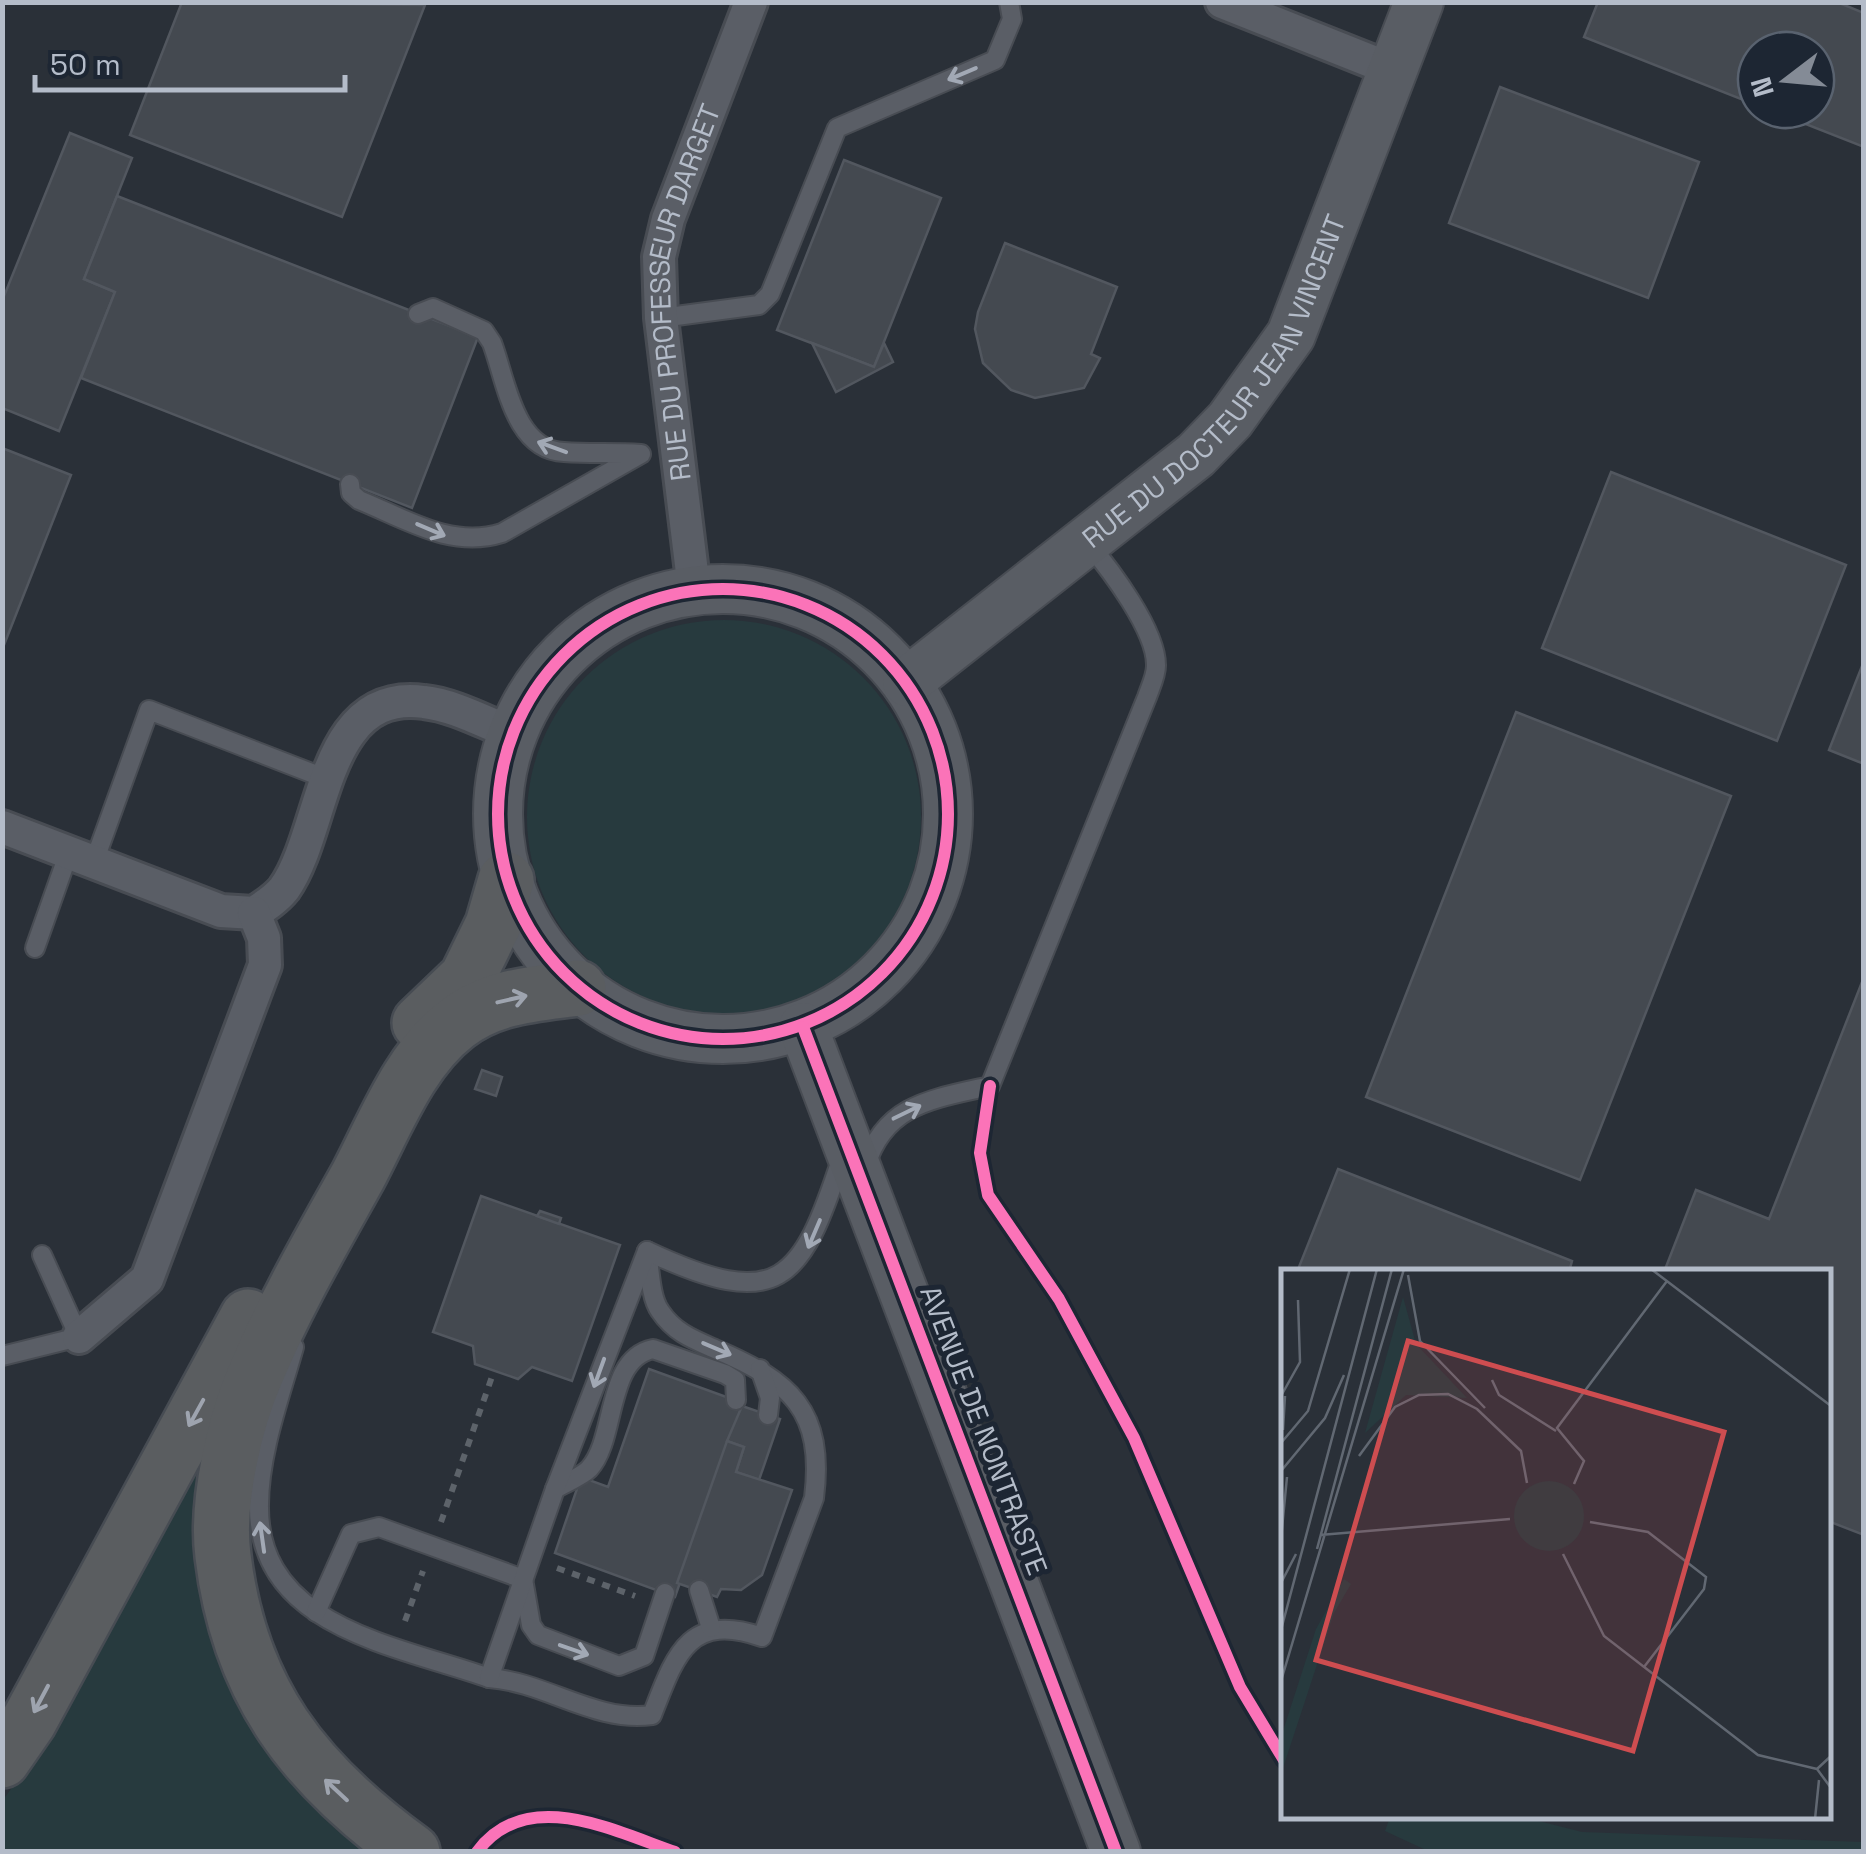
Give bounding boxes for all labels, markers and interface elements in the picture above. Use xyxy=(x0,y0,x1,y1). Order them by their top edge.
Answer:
scale bar xyxy=(35,30,345,92)
north arrow xyxy=(1736,30,1836,130)
text: 50 m xyxy=(50,45,121,84)
one-way arrow xyxy=(947,67,977,85)
text: N xyxy=(1742,73,1782,101)
street label: RUE DU PROFESSEUR DARGET xyxy=(641,99,728,483)
street label: RUE DU DOCTEUR JEAN VINCENT xyxy=(1075,209,1354,556)
one-way arrow xyxy=(537,436,568,454)
one-way arrow xyxy=(415,522,445,540)
one-way arrow xyxy=(495,989,527,1007)
one-way arrow xyxy=(892,1102,922,1121)
one-way arrow xyxy=(804,1218,822,1249)
inset map xyxy=(1281,1269,1831,1819)
street label: AVENUE DE NONTRASTE xyxy=(912,1280,1056,1580)
one-way arrow xyxy=(701,1341,732,1359)
one-way arrow xyxy=(589,1356,607,1387)
one-way arrow xyxy=(185,1398,205,1428)
one-way arrow xyxy=(252,1521,271,1554)
one-way arrow xyxy=(557,1642,588,1660)
one-way arrow xyxy=(31,1684,50,1713)
one-way arrow xyxy=(324,1779,349,1802)

